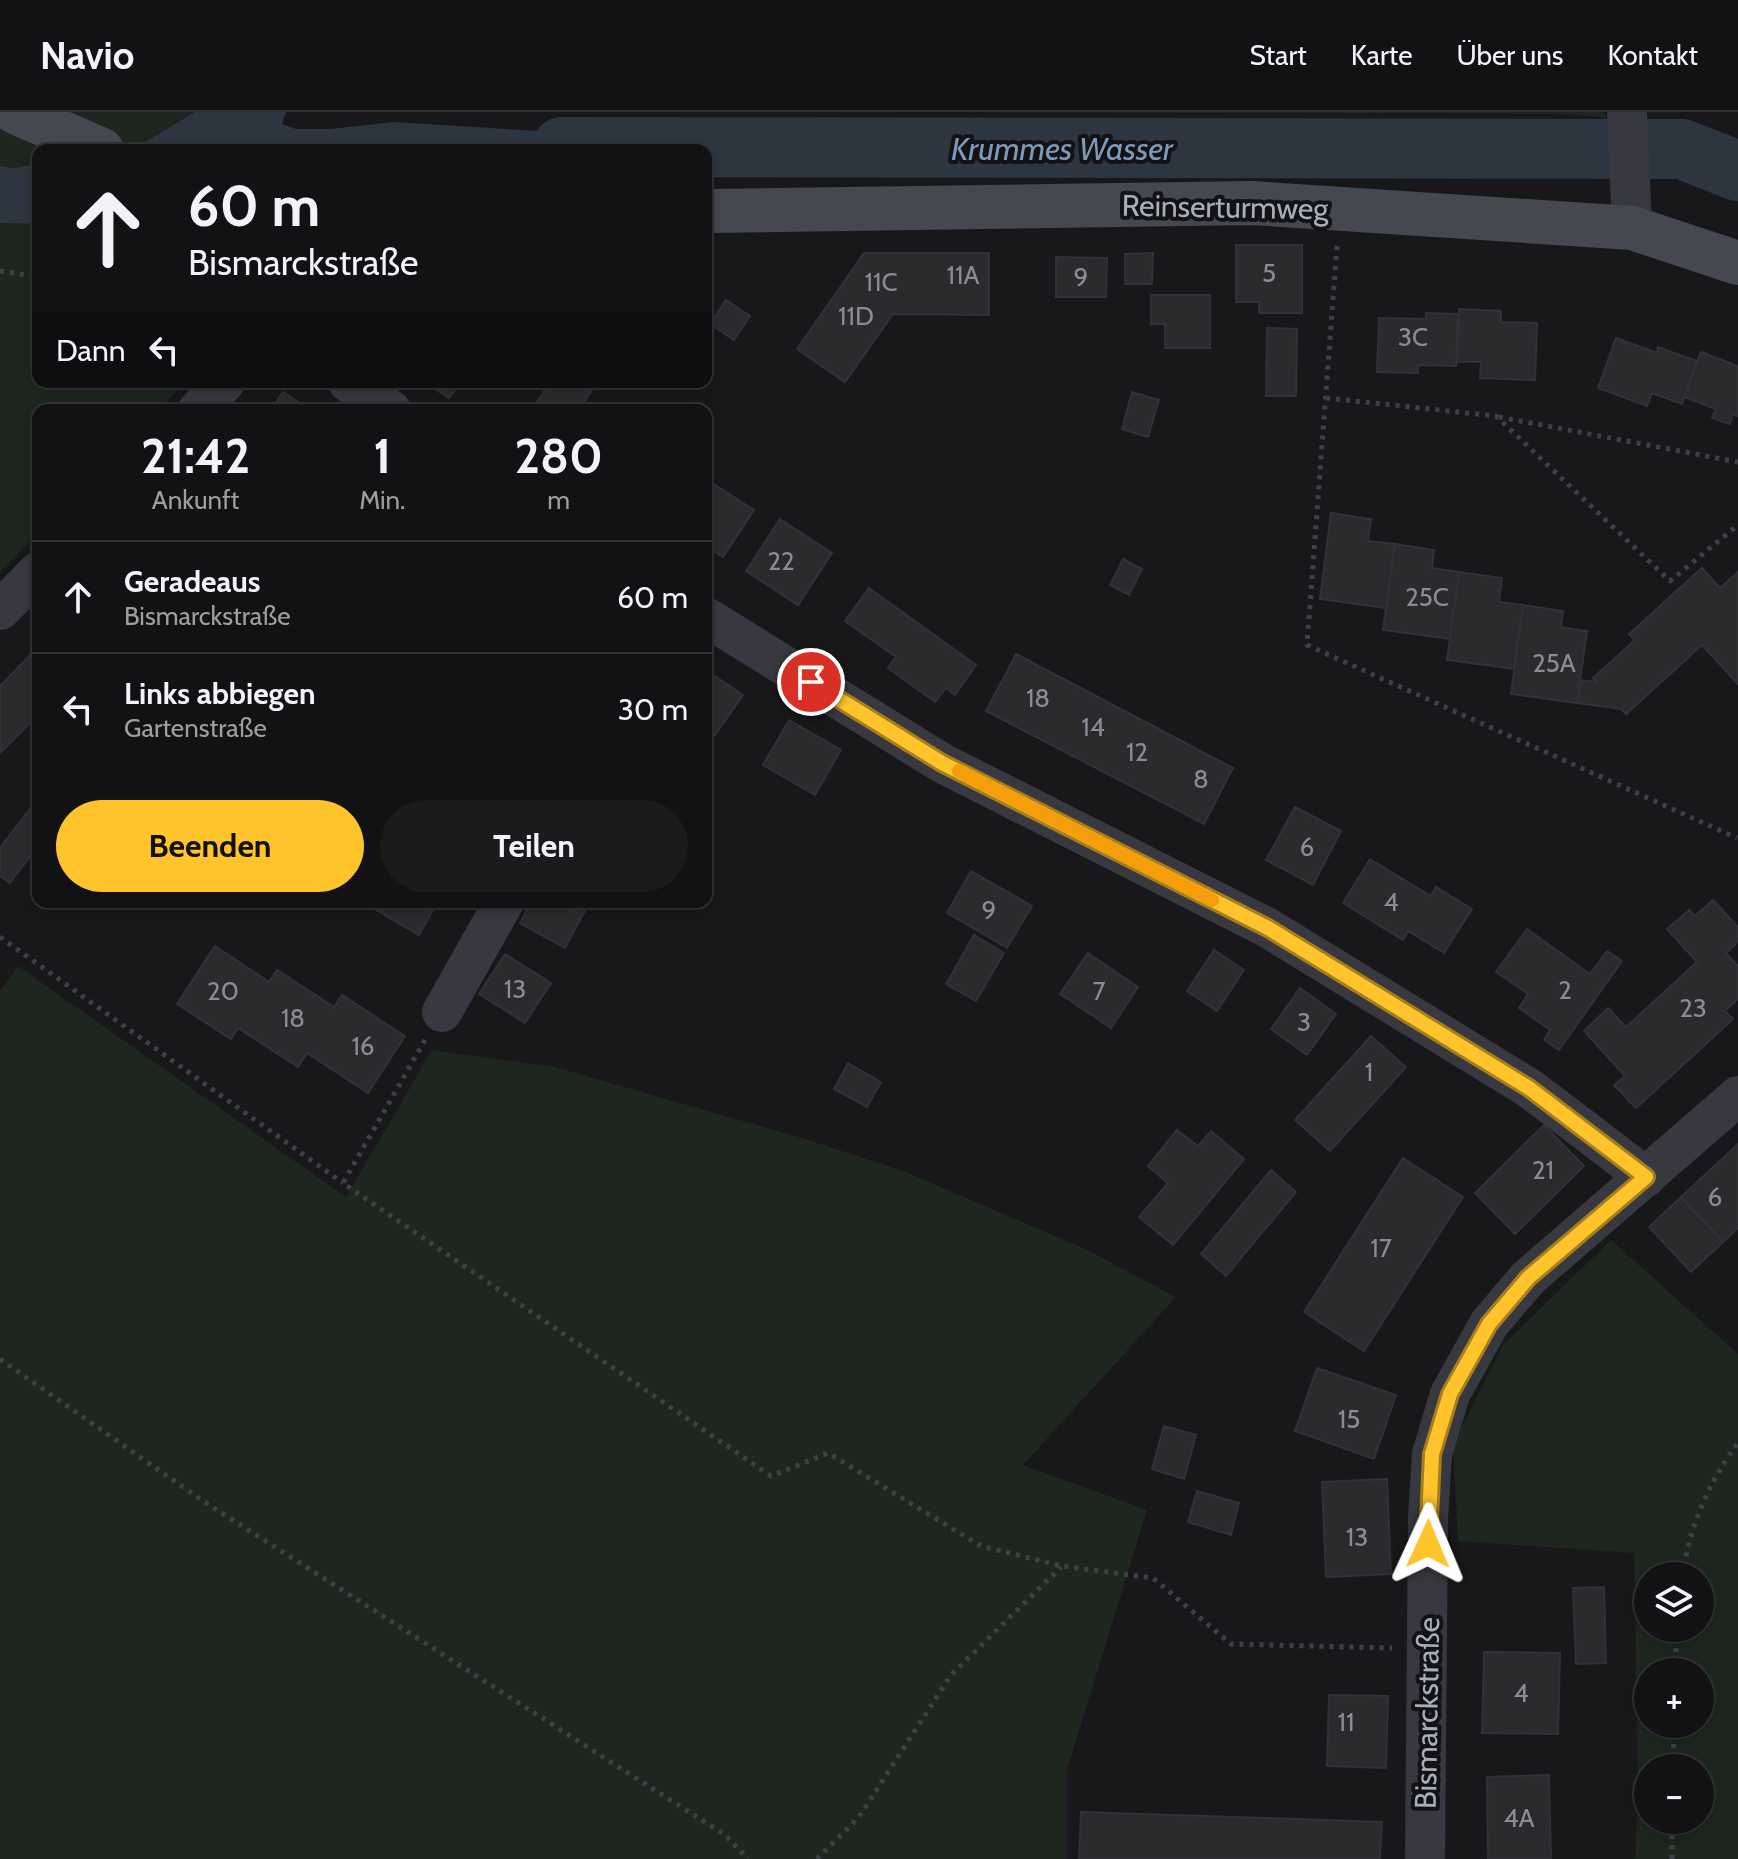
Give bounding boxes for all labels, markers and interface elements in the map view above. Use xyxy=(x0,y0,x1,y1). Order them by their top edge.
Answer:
text: Navio xyxy=(40,32,134,79)
text: Start xyxy=(1250,38,1307,72)
text: Karte xyxy=(1351,38,1413,72)
text: Über uns xyxy=(1457,38,1563,72)
text: Kontakt xyxy=(1607,38,1698,72)
water label: Krummes Wasser xyxy=(951,129,1174,168)
text: 60 m xyxy=(188,172,320,240)
icon: ahead xyxy=(56,176,160,280)
street label: Reinserturmweg xyxy=(1121,187,1330,227)
text: Bismarckstraße xyxy=(188,240,419,284)
house number: 5 xyxy=(1262,257,1276,289)
house number: 11A xyxy=(947,259,979,291)
house number: 9 xyxy=(1074,261,1088,293)
house number: 11C xyxy=(865,266,897,298)
house number: 11D xyxy=(838,300,874,332)
house number: 3C xyxy=(1398,321,1428,353)
icon: left xyxy=(142,328,186,372)
text: Dann xyxy=(56,332,126,369)
text: 21:42 xyxy=(141,427,250,485)
text: 1 xyxy=(373,427,391,485)
text: 280 xyxy=(515,427,603,485)
text: Ankunft xyxy=(152,484,239,516)
text: Min. xyxy=(359,484,406,516)
text: m xyxy=(547,484,570,516)
house number: 22 xyxy=(767,545,795,577)
text: Geradeaus xyxy=(124,563,261,600)
icon: ahead xyxy=(56,575,100,619)
text: 60 m xyxy=(617,579,688,616)
house number: 25C xyxy=(1405,581,1449,613)
text: Bismarckstraße xyxy=(124,600,290,632)
house number: 25A xyxy=(1532,647,1576,679)
pin xyxy=(777,648,845,716)
icon: arrive xyxy=(789,660,833,704)
text: Links abbiegen xyxy=(124,675,316,712)
house number: 18 xyxy=(1026,682,1050,714)
icon: left xyxy=(56,687,100,731)
text: 30 m xyxy=(618,691,688,728)
house number: 14 xyxy=(1081,711,1105,743)
text: Gartenstraße xyxy=(124,712,267,744)
house number: 12 xyxy=(1126,736,1148,768)
house number: 8 xyxy=(1193,763,1209,795)
button: Beenden xyxy=(56,800,364,892)
button: Teilen xyxy=(380,800,688,892)
house number: 6 xyxy=(1300,831,1314,863)
house number: 4 xyxy=(1383,886,1399,918)
house number: 9 xyxy=(982,894,996,926)
house number: 13 xyxy=(504,973,526,1005)
house number: 2 xyxy=(1558,974,1572,1006)
house number: 20 xyxy=(207,975,239,1007)
house number: 7 xyxy=(1092,975,1106,1007)
house number: 23 xyxy=(1679,992,1707,1024)
house number: 18 xyxy=(281,1002,305,1034)
house number: 3 xyxy=(1297,1006,1311,1038)
house number: 16 xyxy=(351,1030,375,1062)
house number: 1 xyxy=(1365,1056,1373,1088)
house number: 21 xyxy=(1532,1154,1554,1186)
house number: 6 xyxy=(1708,1181,1722,1213)
house number: 17 xyxy=(1370,1232,1392,1264)
house number: 15 xyxy=(1338,1403,1360,1435)
position arrow xyxy=(1386,1502,1470,1586)
house number: 13 xyxy=(1346,1521,1368,1553)
map controls xyxy=(1634,1562,1714,1834)
button: layers xyxy=(1634,1562,1714,1642)
street label: Bismarckstraße xyxy=(1407,1617,1447,1809)
button: + xyxy=(1634,1658,1714,1738)
house number: 4 xyxy=(1513,1677,1529,1709)
house number: 11 xyxy=(1338,1706,1354,1738)
button: − xyxy=(1634,1754,1714,1834)
house number: 4A xyxy=(1503,1802,1535,1834)

